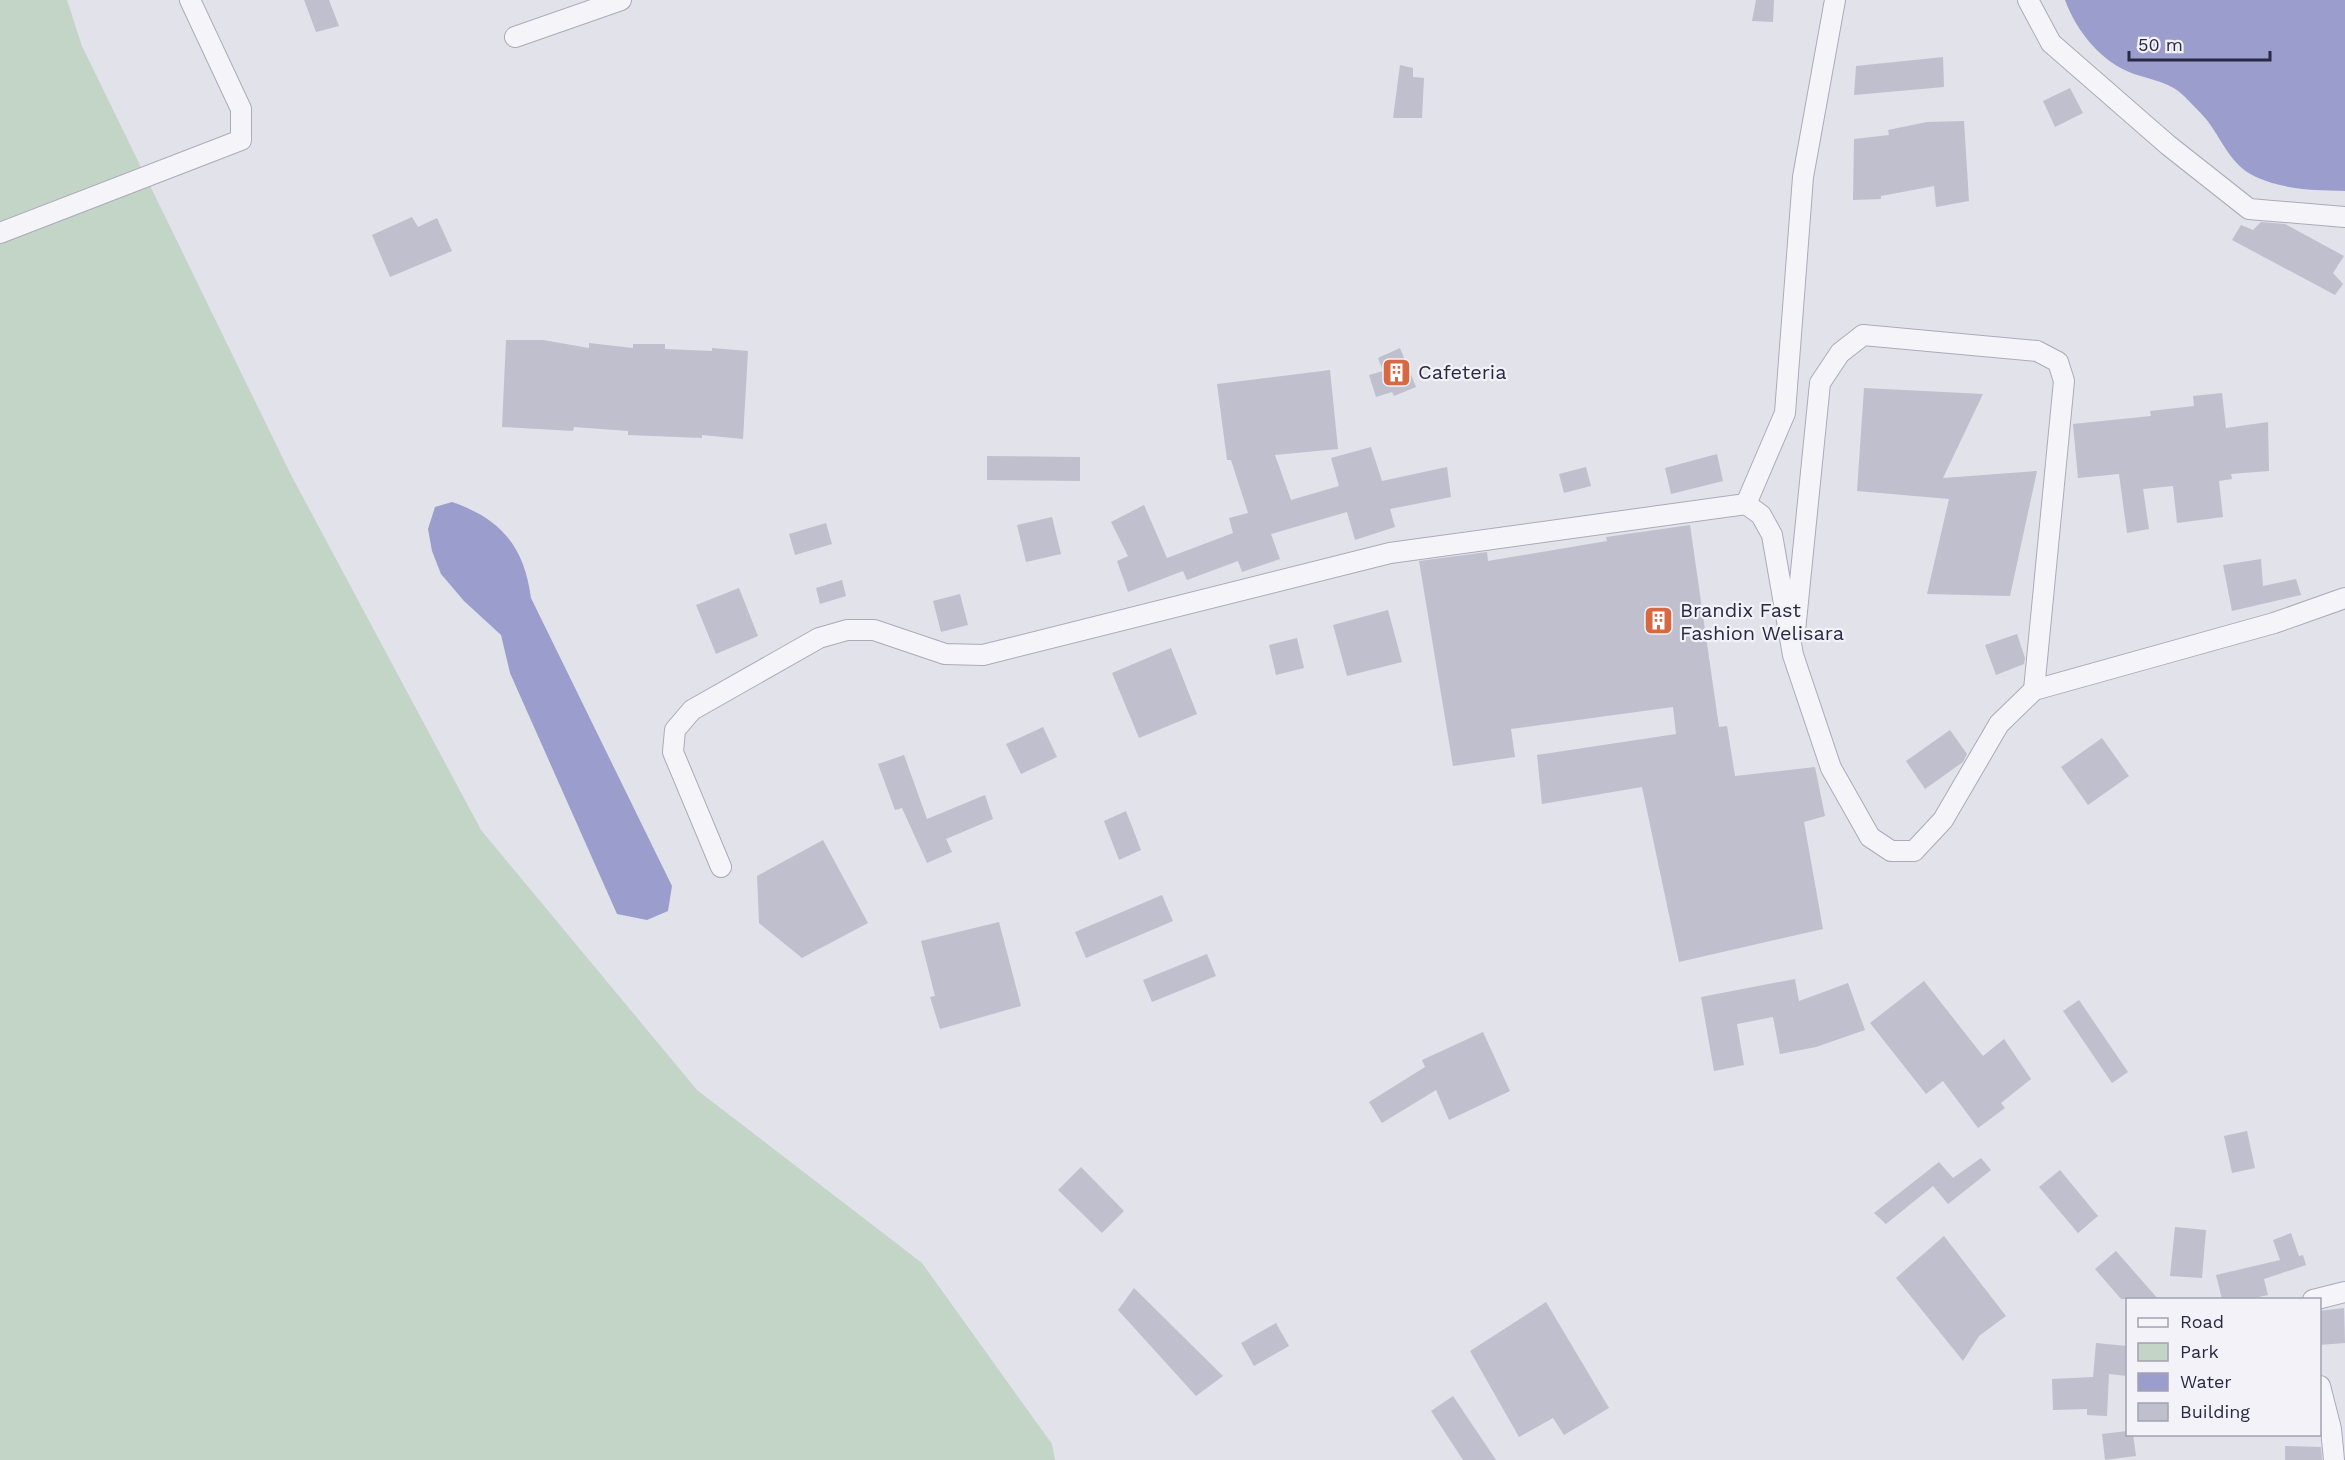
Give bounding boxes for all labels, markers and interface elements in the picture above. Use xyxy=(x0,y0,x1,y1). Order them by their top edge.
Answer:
scale bar xyxy=(2129,24,2270,62)
text: 50 m xyxy=(2138,34,2183,55)
building icon: Cafeteria xyxy=(1381,356,1413,388)
place label: Cafeteria xyxy=(1418,360,1506,384)
place label: Brandix Fast Fashion Welisara xyxy=(1680,598,1844,645)
building icon: Brandix Fast Fashion Welisara xyxy=(1643,605,1675,637)
legend xyxy=(2126,1298,2321,1436)
text: Road xyxy=(2180,1311,2224,1332)
text: Park xyxy=(2180,1341,2219,1362)
text: Water xyxy=(2180,1371,2232,1392)
text: Building xyxy=(2180,1401,2250,1422)

